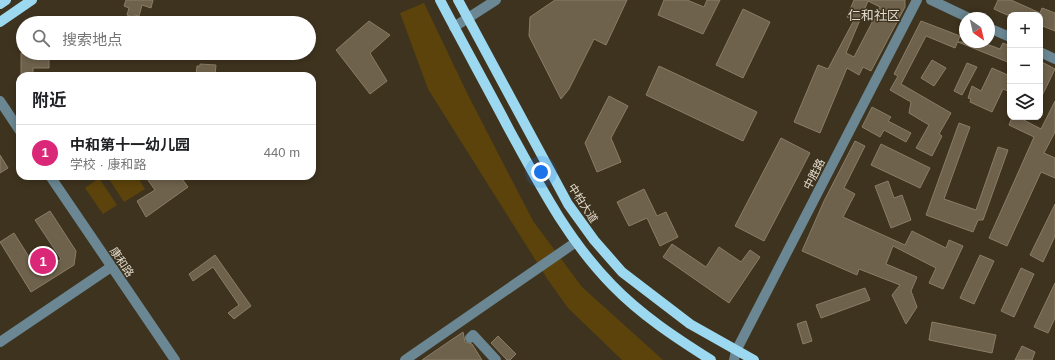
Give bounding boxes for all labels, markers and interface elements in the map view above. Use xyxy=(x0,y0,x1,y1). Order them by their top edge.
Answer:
district label: 仁和社区 xyxy=(848,8,900,23)
north arrow xyxy=(959,12,995,48)
map controls xyxy=(1007,12,1043,120)
button: + xyxy=(1007,12,1043,48)
search box xyxy=(16,16,316,60)
icon: search xyxy=(30,27,52,49)
text: 搜索地点 xyxy=(62,31,122,48)
button: − xyxy=(1007,48,1043,84)
button: layers xyxy=(1007,84,1043,120)
text: 附近 xyxy=(32,91,66,110)
text: 中和第十一幼儿园 xyxy=(70,136,190,153)
text: 1 xyxy=(41,145,49,160)
text: 440 m xyxy=(264,145,300,160)
text: 学校 · 康和路 xyxy=(70,157,147,172)
street label: 中胜路 xyxy=(801,157,827,191)
your location xyxy=(531,162,551,182)
street label: 中柏大道 xyxy=(566,181,600,225)
street label: 康和路 xyxy=(108,245,136,279)
pin: 1 xyxy=(30,246,56,276)

